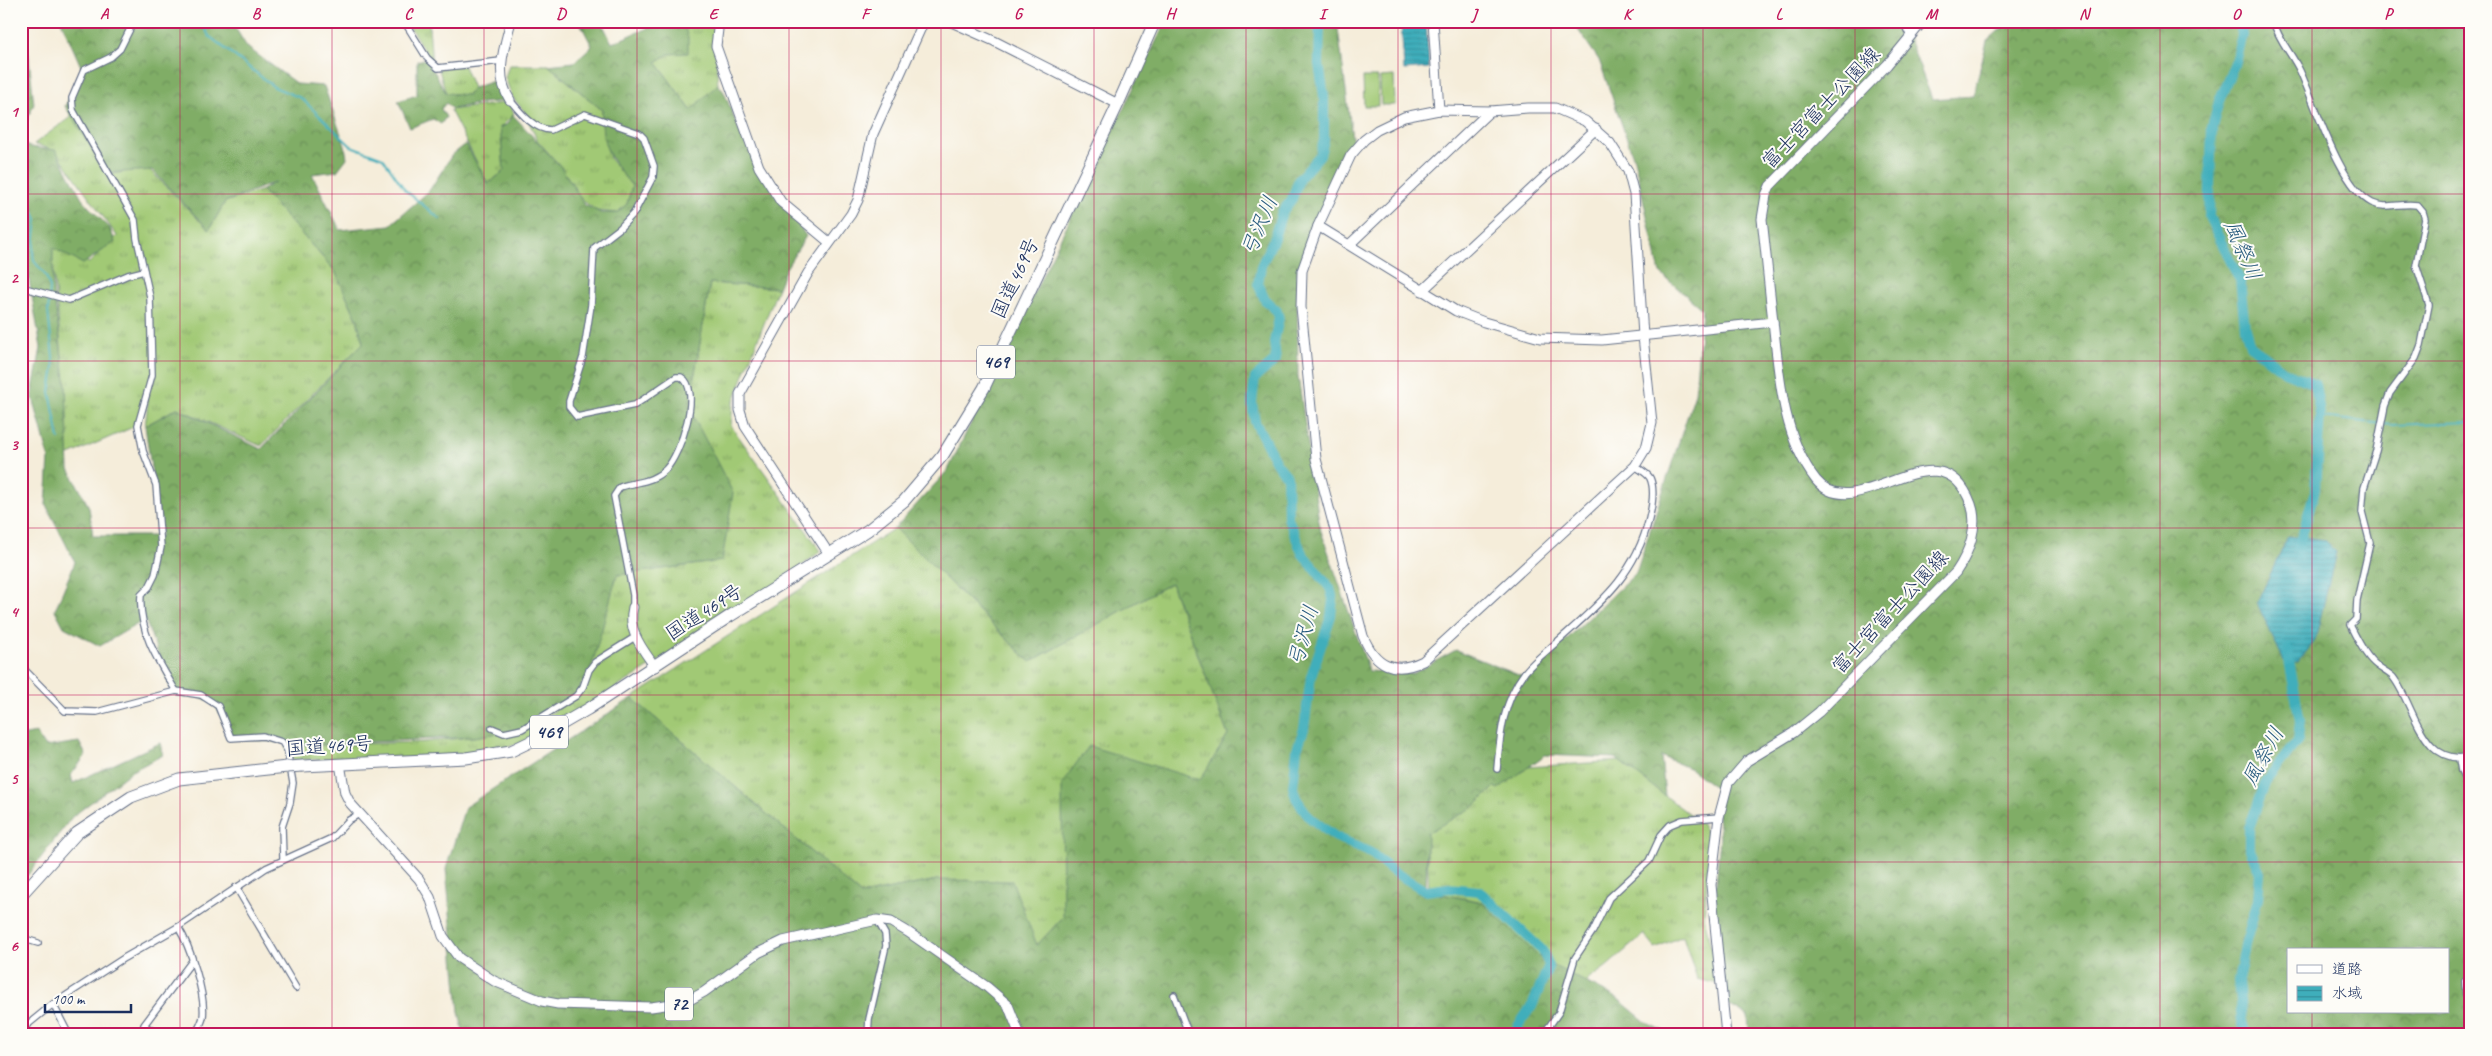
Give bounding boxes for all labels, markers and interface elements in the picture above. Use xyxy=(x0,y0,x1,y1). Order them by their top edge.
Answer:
text: A xyxy=(100,4,110,24)
text: B xyxy=(252,4,262,24)
text: C xyxy=(404,4,414,24)
text: D xyxy=(556,4,567,24)
text: E xyxy=(709,4,720,24)
text: F xyxy=(861,4,872,24)
text: G xyxy=(1014,4,1024,24)
text: H xyxy=(1165,4,1177,24)
text: I xyxy=(1319,4,1329,24)
text: J xyxy=(1470,4,1479,24)
text: K xyxy=(1623,4,1635,24)
text: L xyxy=(1776,4,1784,24)
text: M xyxy=(1925,4,1939,24)
text: N xyxy=(2079,4,2092,24)
text: O xyxy=(2232,4,2242,24)
text: P xyxy=(2384,4,2394,24)
street label: 富士宮富士公園線 xyxy=(1756,42,1886,174)
text: 1 xyxy=(10,102,19,122)
water label: 弓沢川 xyxy=(1235,192,1283,260)
water label: 風祭川 xyxy=(2219,216,2267,284)
street label: 国道469号 xyxy=(985,233,1045,323)
text: 2 xyxy=(10,268,19,288)
road number: 469 xyxy=(977,346,1015,378)
text: 3 xyxy=(10,435,19,455)
street label: 富士宮富士公園線 xyxy=(1826,545,1954,679)
street label: 国道469号 xyxy=(661,578,747,646)
text: 4 xyxy=(10,602,19,622)
water label: 弓沢川 xyxy=(1282,602,1324,670)
road number: 469 xyxy=(530,716,568,749)
water label: 風祭川 xyxy=(2236,722,2290,790)
street label: 国道469号 xyxy=(285,730,373,762)
text: 5 xyxy=(11,769,20,789)
text: 6 xyxy=(10,936,19,956)
legend xyxy=(2287,948,2450,1014)
text: 道路 xyxy=(2332,960,2362,979)
scale bar xyxy=(45,981,131,1013)
text: 水域 xyxy=(2332,984,2362,1003)
road number: 72 xyxy=(665,988,693,1021)
text: 100 m xyxy=(52,990,86,1009)

